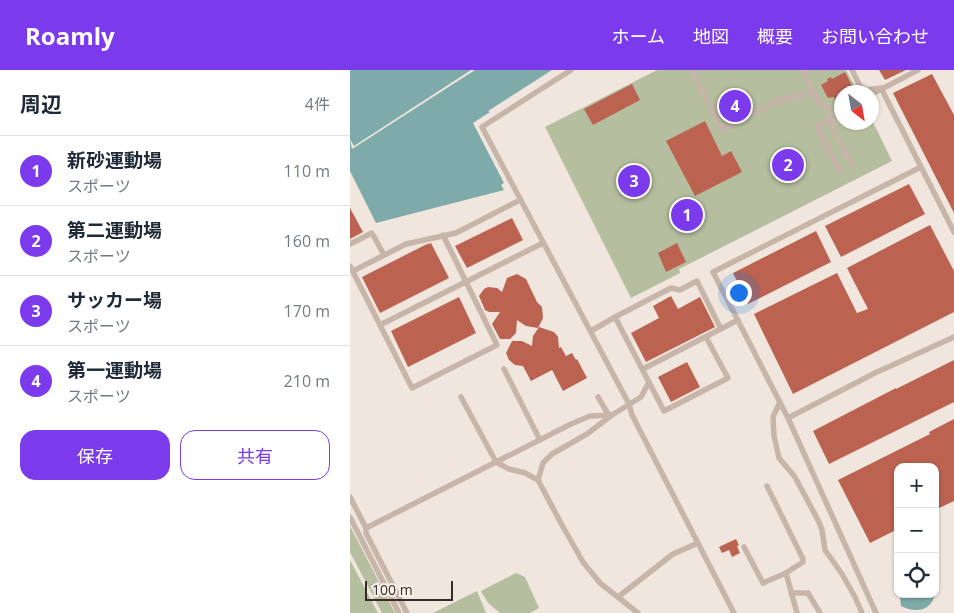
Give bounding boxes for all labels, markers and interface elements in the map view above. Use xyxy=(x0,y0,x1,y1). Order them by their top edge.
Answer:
text: Roamly xyxy=(25,19,115,52)
text: ホーム xyxy=(612,24,665,48)
text: 地図 xyxy=(693,24,729,48)
text: 概要 xyxy=(757,24,793,48)
text: お問い合わせ xyxy=(821,24,929,48)
north arrow xyxy=(834,85,879,130)
pin: 4 xyxy=(719,87,751,125)
text: 周辺 xyxy=(20,90,62,118)
text: 4件 xyxy=(305,93,330,115)
pin: 2 xyxy=(772,146,804,184)
text: 新砂運動場 xyxy=(67,147,162,173)
text: 1 xyxy=(31,160,41,182)
text: 110 m xyxy=(284,160,330,182)
pin: 3 xyxy=(618,162,650,200)
text: スポーツ xyxy=(67,175,131,197)
pin: 1 xyxy=(671,196,703,234)
text: 第二運動場 xyxy=(67,217,162,243)
text: 2 xyxy=(31,230,41,252)
text: 160 m xyxy=(284,230,330,252)
text: スポーツ xyxy=(67,245,131,267)
your location xyxy=(726,280,752,306)
text: サッカー場 xyxy=(67,287,162,313)
text: 3 xyxy=(31,300,41,322)
text: 170 m xyxy=(284,300,330,322)
text: スポーツ xyxy=(67,315,131,337)
text: 第一運動場 xyxy=(67,357,162,383)
text: 4 xyxy=(31,370,41,392)
text: 210 m xyxy=(284,370,330,392)
text: スポーツ xyxy=(67,385,131,407)
button: 保存 xyxy=(20,430,170,480)
button: 共有 xyxy=(180,430,330,480)
map controls xyxy=(894,463,939,598)
button: + xyxy=(894,463,939,508)
button: − xyxy=(894,508,939,553)
button: locate xyxy=(894,553,939,598)
scale bar xyxy=(365,578,452,601)
text: 100 m xyxy=(372,580,413,599)

